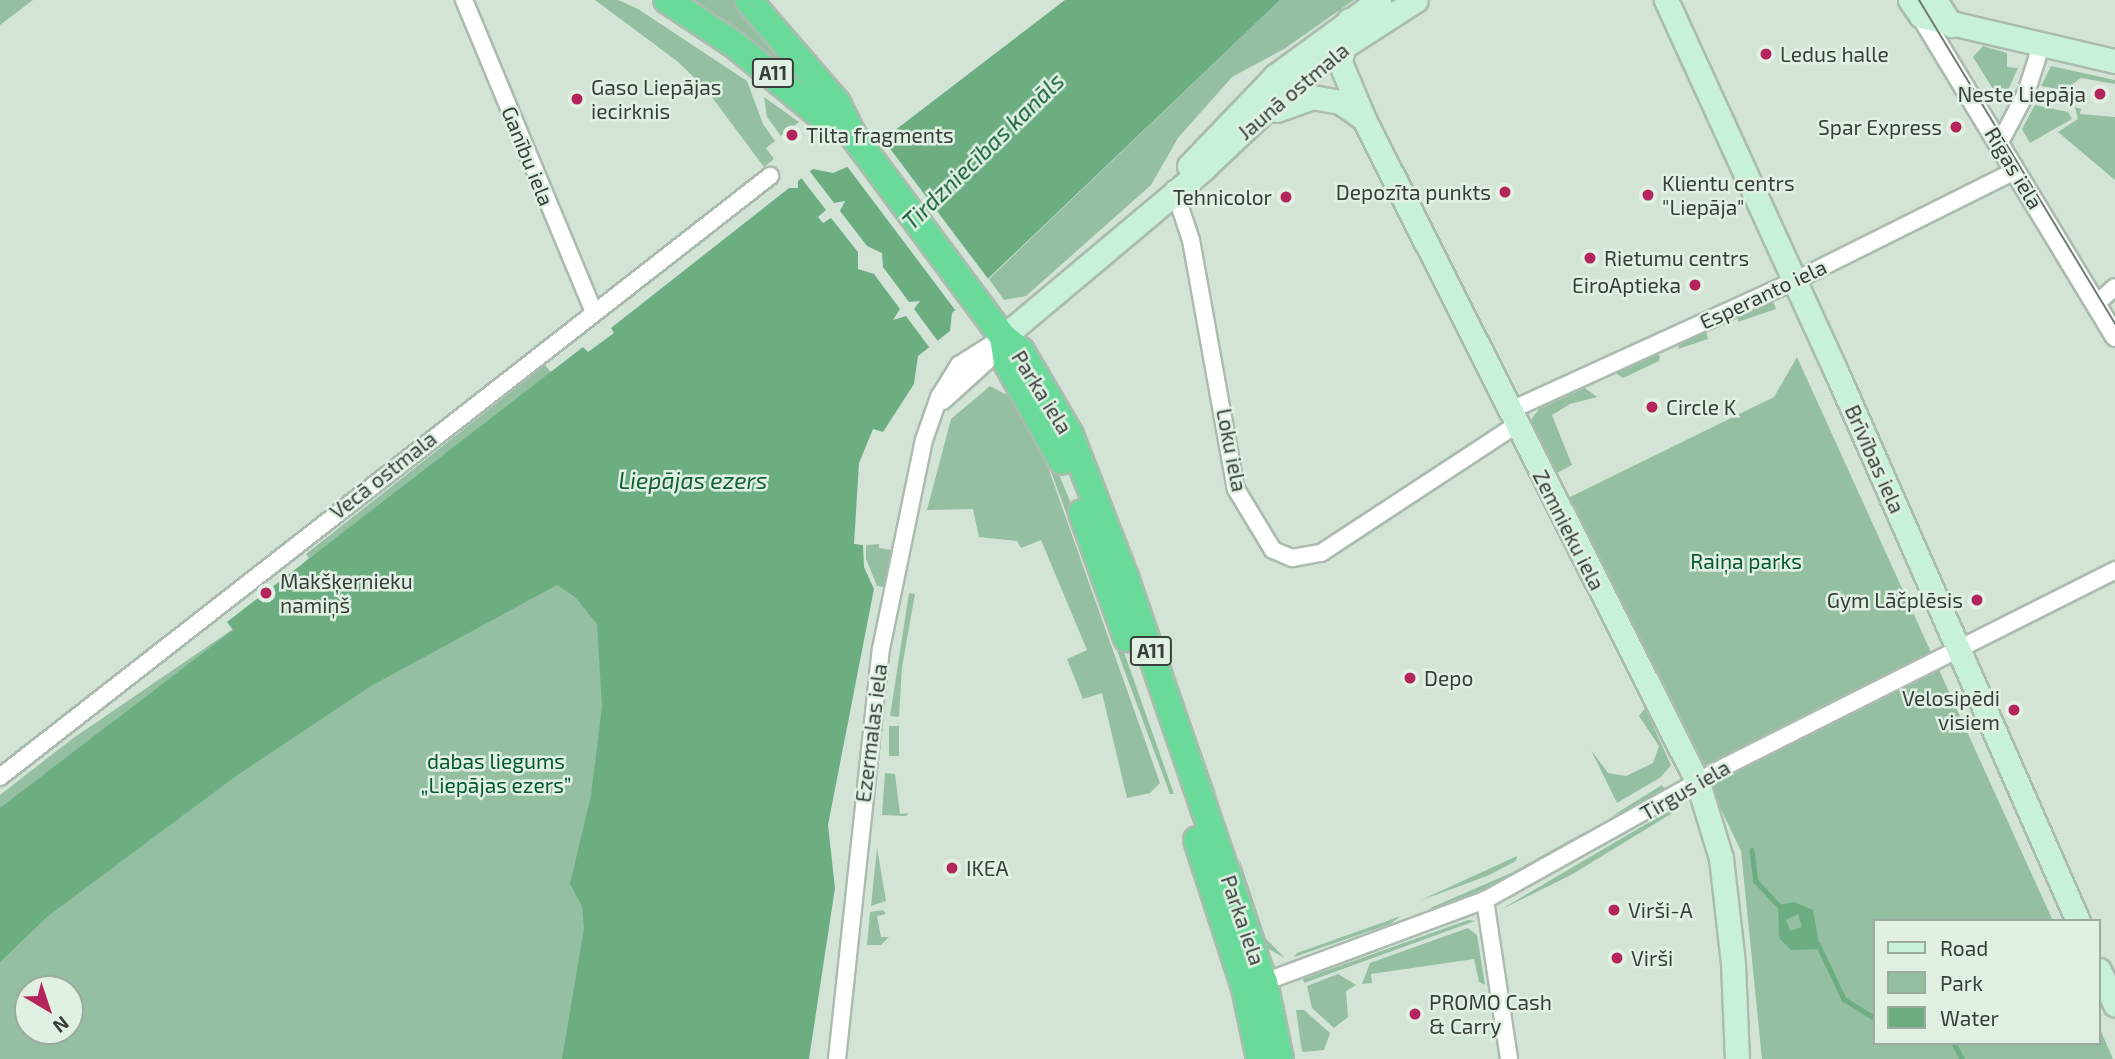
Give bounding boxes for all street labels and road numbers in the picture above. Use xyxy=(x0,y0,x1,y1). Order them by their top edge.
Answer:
street label: Jaunā ostmala xyxy=(1232,37,1354,145)
road number: A11 xyxy=(750,58,796,88)
street label: Ganību iela xyxy=(497,103,559,209)
street label: Rīgas iela xyxy=(1980,123,2048,213)
street label: Esperanto iela xyxy=(1696,254,1830,334)
street label: Parka iela xyxy=(1007,346,1077,438)
street label: Brīvības iela xyxy=(1840,401,1910,517)
street label: Loku iela xyxy=(1212,406,1252,494)
street label: Vecā ostmala xyxy=(325,426,441,524)
street label: Zemnieku iela xyxy=(1528,466,1610,594)
road number: A11 xyxy=(1128,636,1174,666)
street label: Ezermalas iela xyxy=(850,662,892,804)
street label: Tirgus iela xyxy=(1636,754,1734,826)
street label: Parka iela xyxy=(1216,872,1270,968)

